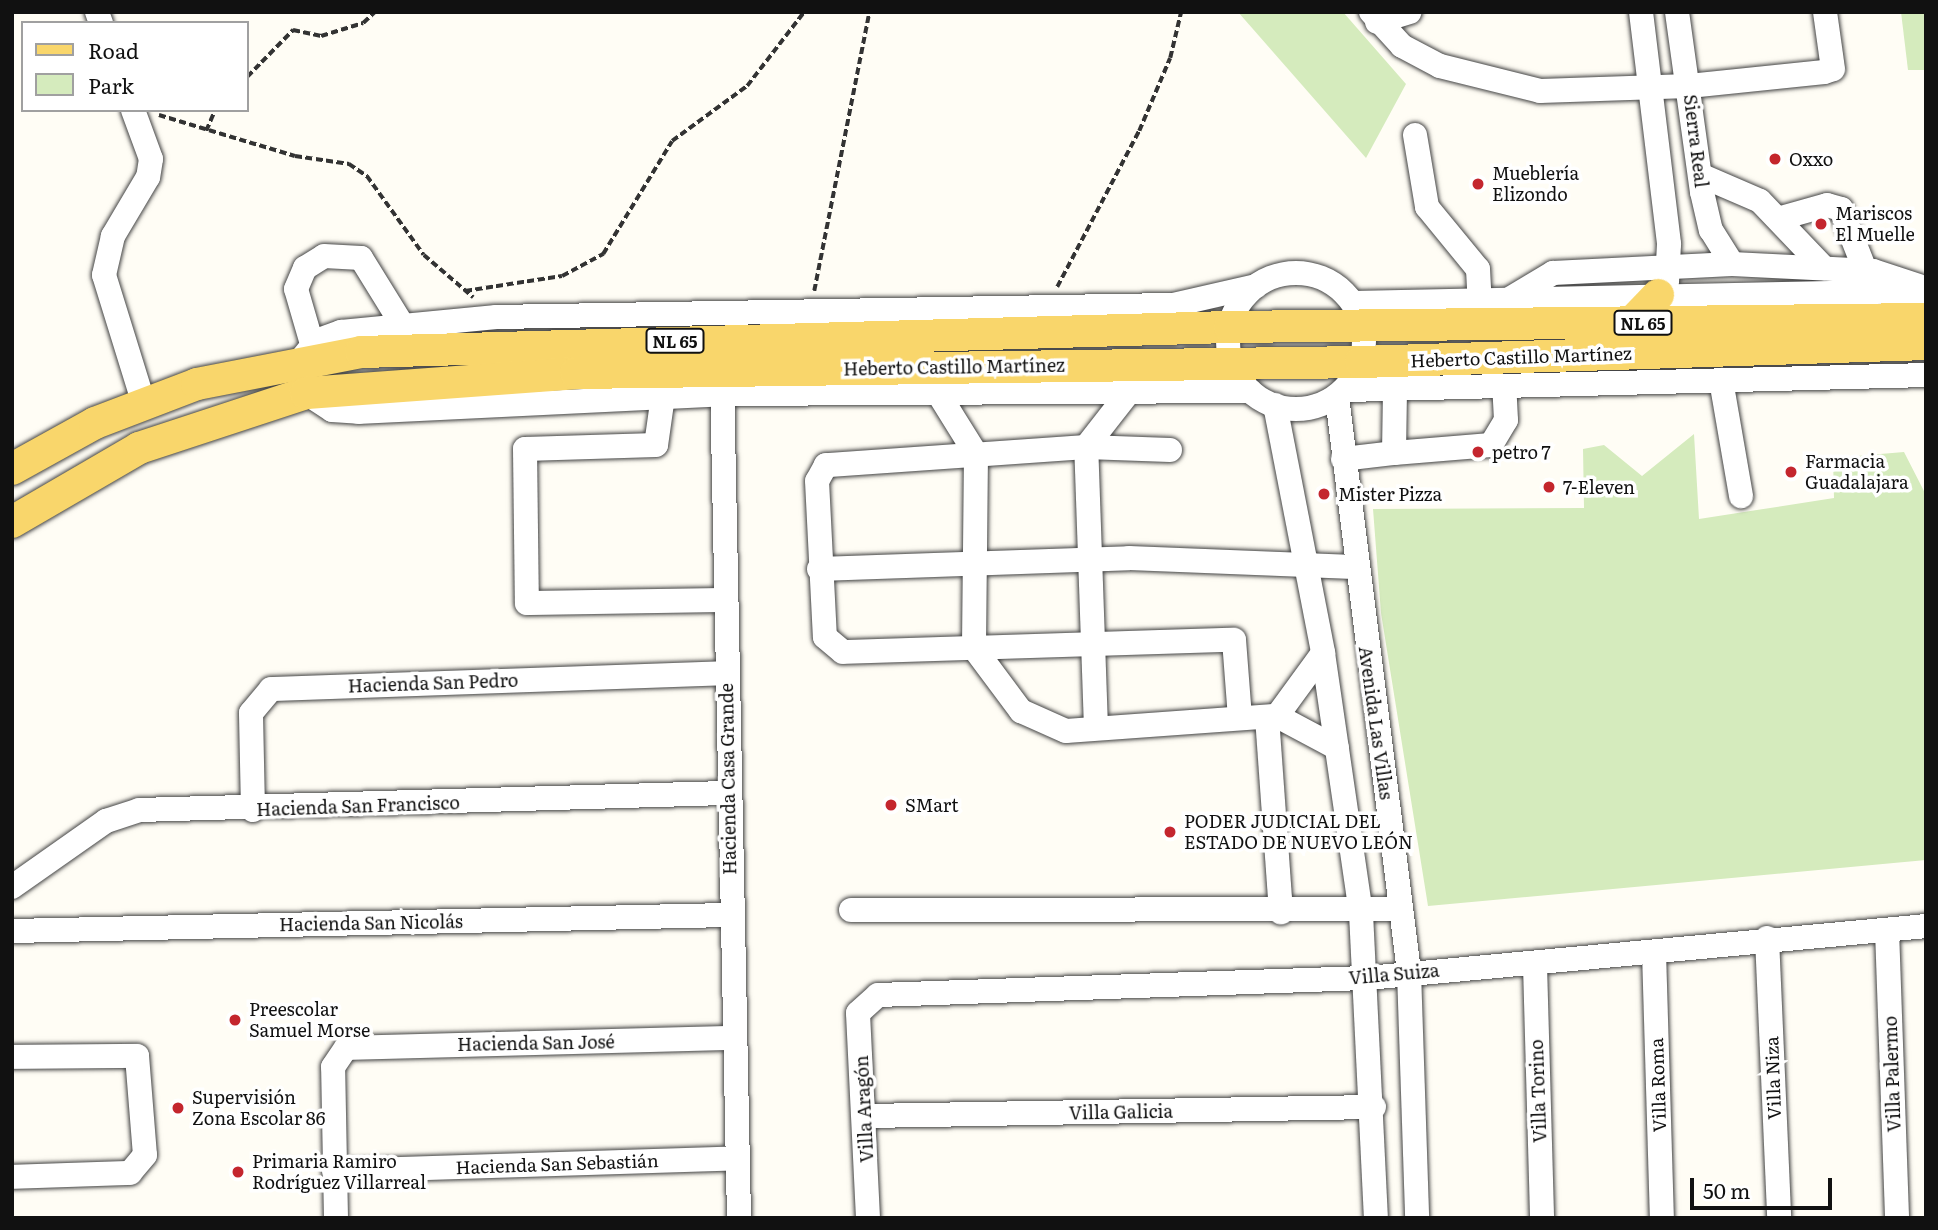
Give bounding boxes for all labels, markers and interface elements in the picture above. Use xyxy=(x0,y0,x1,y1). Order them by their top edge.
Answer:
legend xyxy=(21,21,248,112)
text: Road xyxy=(88,34,139,65)
text: Park xyxy=(88,69,134,100)
street label: Sierra Real xyxy=(1680,93,1712,189)
place label: Oxxo xyxy=(1789,148,1833,170)
marker: Oxxo xyxy=(1767,151,1783,167)
place label: Mueblería Elizondo xyxy=(1492,163,1579,206)
marker: Mueblería Elizondo xyxy=(1470,176,1486,192)
place label: Mariscos El Muelle xyxy=(1835,203,1915,246)
marker: Mariscos El Muelle xyxy=(1813,216,1829,232)
road number: NL 65 xyxy=(1613,310,1673,336)
road number: NL 65 xyxy=(645,328,705,354)
street label: Heberto Castillo Martínez xyxy=(1410,342,1632,372)
street label: Heberto Castillo Martínez xyxy=(843,354,1065,380)
place label: petro 7 xyxy=(1492,441,1551,463)
marker: petro 7 xyxy=(1470,444,1486,460)
place label: Farmacia Guadalajara xyxy=(1805,451,1909,494)
marker: Farmacia Guadalajara xyxy=(1783,464,1799,480)
place label: 7-Eleven xyxy=(1563,476,1635,498)
marker: 7-Eleven xyxy=(1541,479,1557,495)
place label: Mister Pizza xyxy=(1338,483,1442,505)
marker: Mister Pizza xyxy=(1316,486,1332,502)
street label: Avenida Las Villas xyxy=(1355,645,1397,801)
street label: Hacienda San Pedro xyxy=(347,669,519,697)
street label: Hacienda Casa Grande xyxy=(716,683,740,875)
street label: Hacienda San Francisco xyxy=(256,792,460,820)
place label: SMart xyxy=(905,794,959,816)
marker: SMart xyxy=(883,797,899,813)
place label: PODER JUDICIAL DEL ESTADO DE NUEVO LEÓN xyxy=(1184,811,1413,854)
marker: PODER JUDICIAL DEL ESTADO DE NUEVO LEÓN xyxy=(1162,824,1178,840)
street label: Hacienda San Nicolás xyxy=(279,911,463,935)
street label: Villa Suiza xyxy=(1348,959,1440,989)
place label: Preescolar Samuel Morse xyxy=(249,999,370,1042)
marker: Preescolar Samuel Morse xyxy=(227,1012,243,1028)
street label: Villa Palermo xyxy=(1879,1015,1905,1133)
street label: Hacienda San José xyxy=(457,1031,615,1055)
street label: Villa Niza xyxy=(1761,1036,1785,1120)
street label: Villa Roma xyxy=(1646,1037,1670,1133)
street label: Villa Torino xyxy=(1525,1039,1551,1143)
street label: Villa Aragón xyxy=(850,1055,878,1163)
place label: Supervisión Zona Escolar 86 xyxy=(192,1087,325,1130)
marker: Supervisión Zona Escolar 86 xyxy=(170,1100,186,1116)
street label: Villa Galicia xyxy=(1069,1100,1173,1124)
street label: Hacienda San Sebastián xyxy=(455,1150,659,1178)
place label: Primaria Ramiro Rodríguez Villarreal xyxy=(252,1151,426,1194)
marker: Primaria Ramiro Rodríguez Villarreal xyxy=(230,1164,246,1180)
scale bar xyxy=(1693,1164,1835,1208)
text: 50 m xyxy=(1703,1174,1750,1205)

